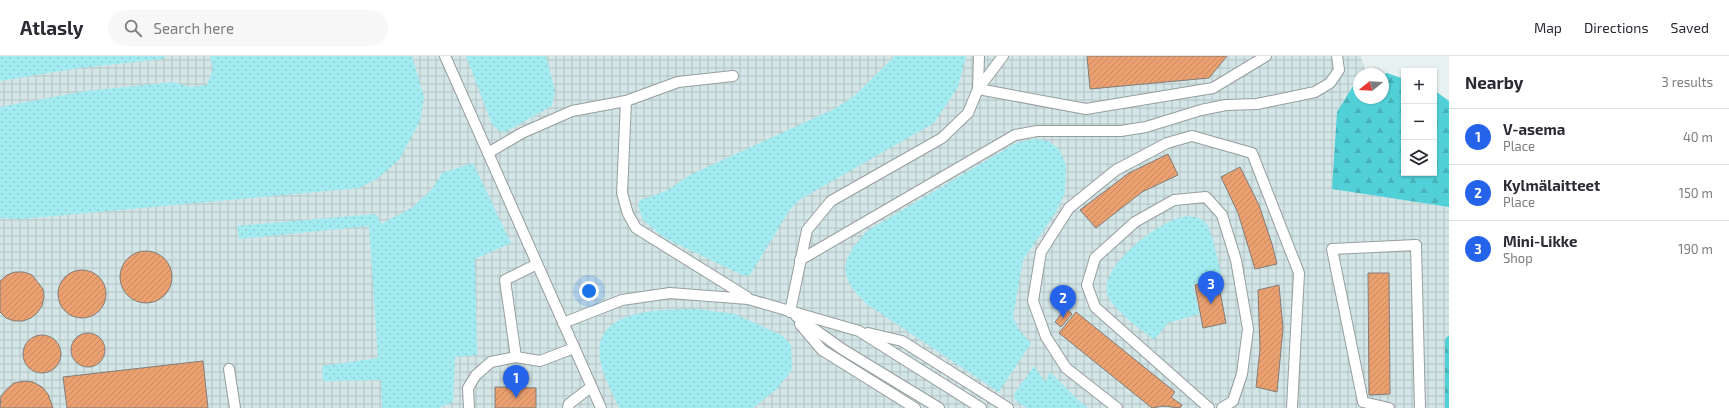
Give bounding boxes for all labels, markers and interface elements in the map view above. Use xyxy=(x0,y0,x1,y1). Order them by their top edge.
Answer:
search box xyxy=(108,10,388,46)
text: Atlasly xyxy=(20,16,84,39)
icon: search xyxy=(122,17,144,39)
text: Search here xyxy=(154,19,234,37)
text: Map xyxy=(1534,19,1562,36)
text: Directions xyxy=(1584,19,1649,36)
text: Saved xyxy=(1671,19,1709,36)
north arrow xyxy=(1353,68,1389,104)
map controls xyxy=(1401,68,1437,176)
button: + xyxy=(1401,68,1437,104)
text: Nearby xyxy=(1465,72,1523,92)
text: 3 results xyxy=(1662,74,1713,90)
button: − xyxy=(1401,104,1437,140)
text: V-asema xyxy=(1503,120,1565,138)
text: 1 xyxy=(1475,129,1481,145)
text: 40 m xyxy=(1683,129,1713,145)
text: Place xyxy=(1503,138,1535,154)
button: layers xyxy=(1401,140,1437,176)
text: Kylmälaitteet xyxy=(1503,176,1600,194)
text: 2 xyxy=(1474,185,1482,201)
text: 150 m xyxy=(1679,185,1713,201)
text: Place xyxy=(1503,194,1535,210)
text: Mini-Likke xyxy=(1503,232,1577,250)
text: 3 xyxy=(1474,241,1482,257)
text: 190 m xyxy=(1678,241,1713,257)
text: Shop xyxy=(1503,250,1533,266)
pin: 3 xyxy=(1198,271,1224,304)
your location xyxy=(579,281,599,301)
pin: 2 xyxy=(1050,285,1076,318)
pin: 1 xyxy=(503,365,529,398)

